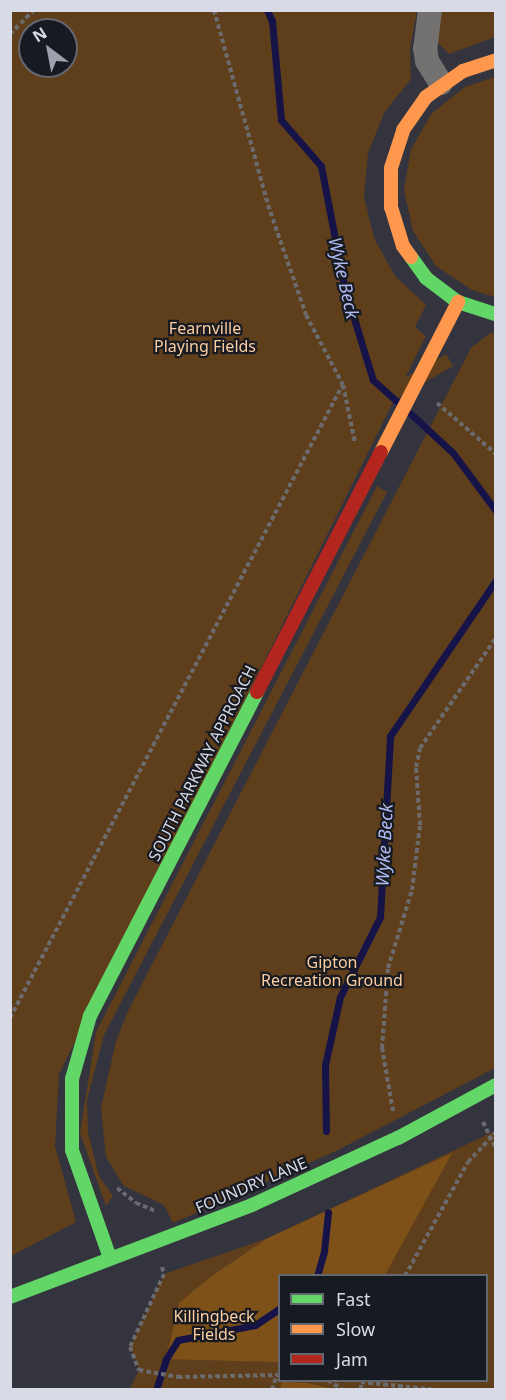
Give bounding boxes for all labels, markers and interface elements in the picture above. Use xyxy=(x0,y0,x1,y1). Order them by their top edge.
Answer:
north arrow xyxy=(18,18,78,78)
text: N xyxy=(28,22,51,47)
water label: Wyke Beck xyxy=(324,235,364,321)
park label: Fearnville Playing Fields xyxy=(154,318,256,356)
street label: SOUTH PARKWAY APPROACH xyxy=(144,662,260,864)
water label: Wyke Beck xyxy=(371,803,397,887)
park label: Gipton Recreation Ground xyxy=(261,952,403,990)
street label: FOUNDRY LANE xyxy=(192,1153,310,1217)
legend xyxy=(278,1274,488,1382)
text: Fast xyxy=(336,1287,371,1311)
park label: Killingbeck Fields xyxy=(173,1306,255,1344)
text: Slow xyxy=(336,1317,375,1341)
text: Jam xyxy=(336,1347,368,1371)

